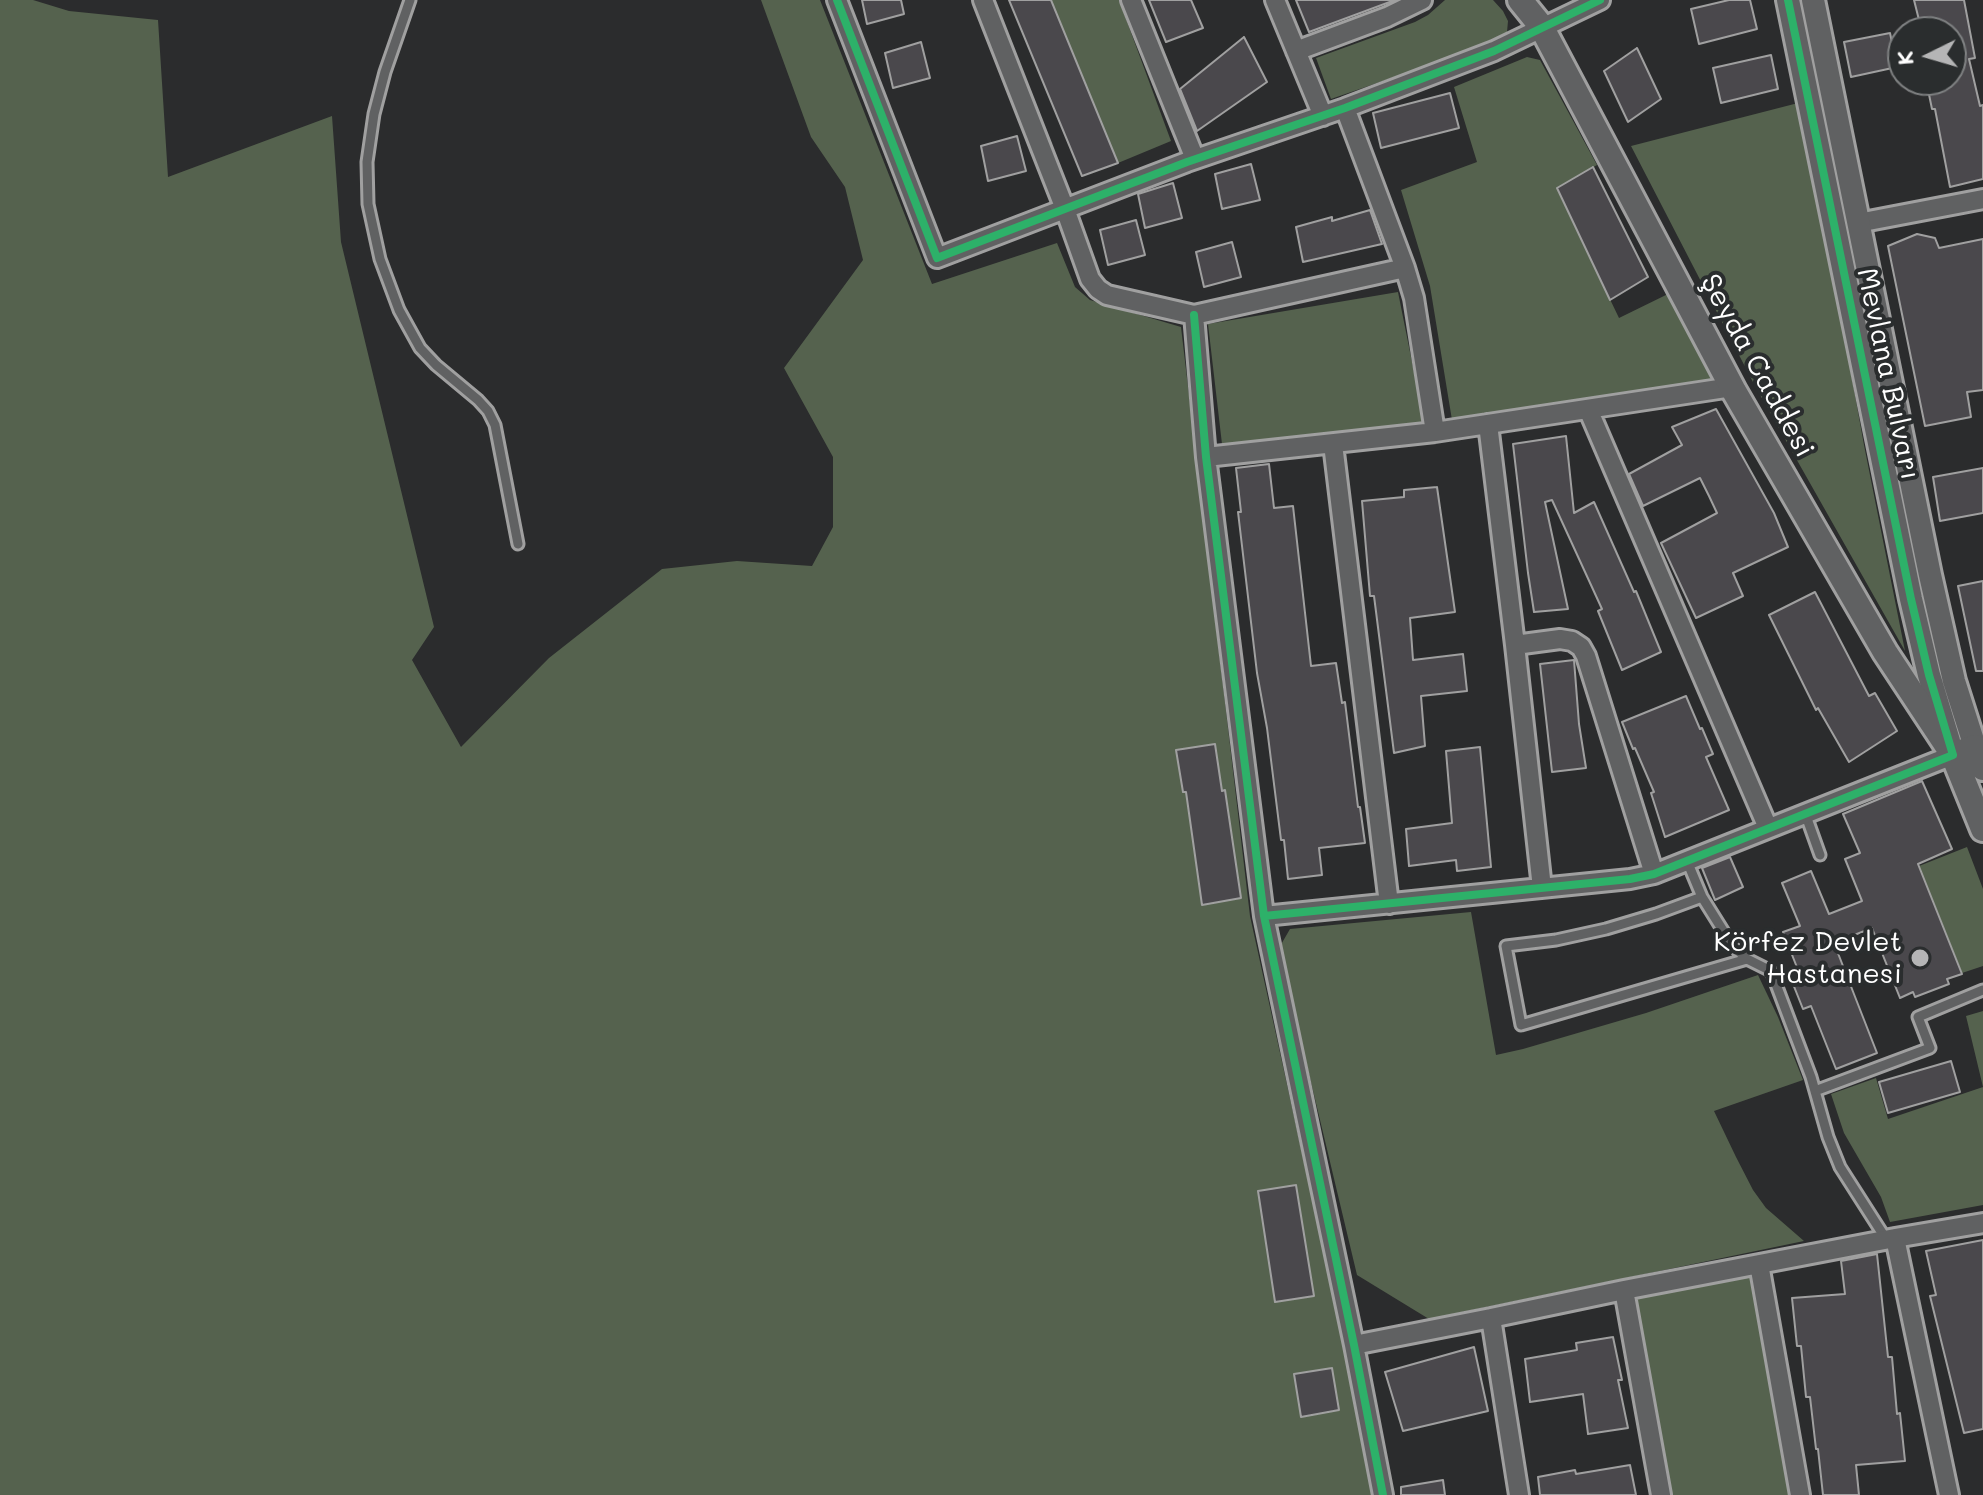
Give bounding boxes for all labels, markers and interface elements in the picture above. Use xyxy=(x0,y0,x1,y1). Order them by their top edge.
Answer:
north arrow xyxy=(1887,16,1967,96)
text: K xyxy=(1890,49,1920,66)
street label: Mevlana Bulvarı xyxy=(1849,265,1927,483)
street label: Şeyda Caddesi xyxy=(1693,269,1821,463)
place label: Körfez Devlet Hastanesi xyxy=(1714,925,1902,991)
marker: Körfez Devlet Hastanesi xyxy=(1909,947,1931,969)

